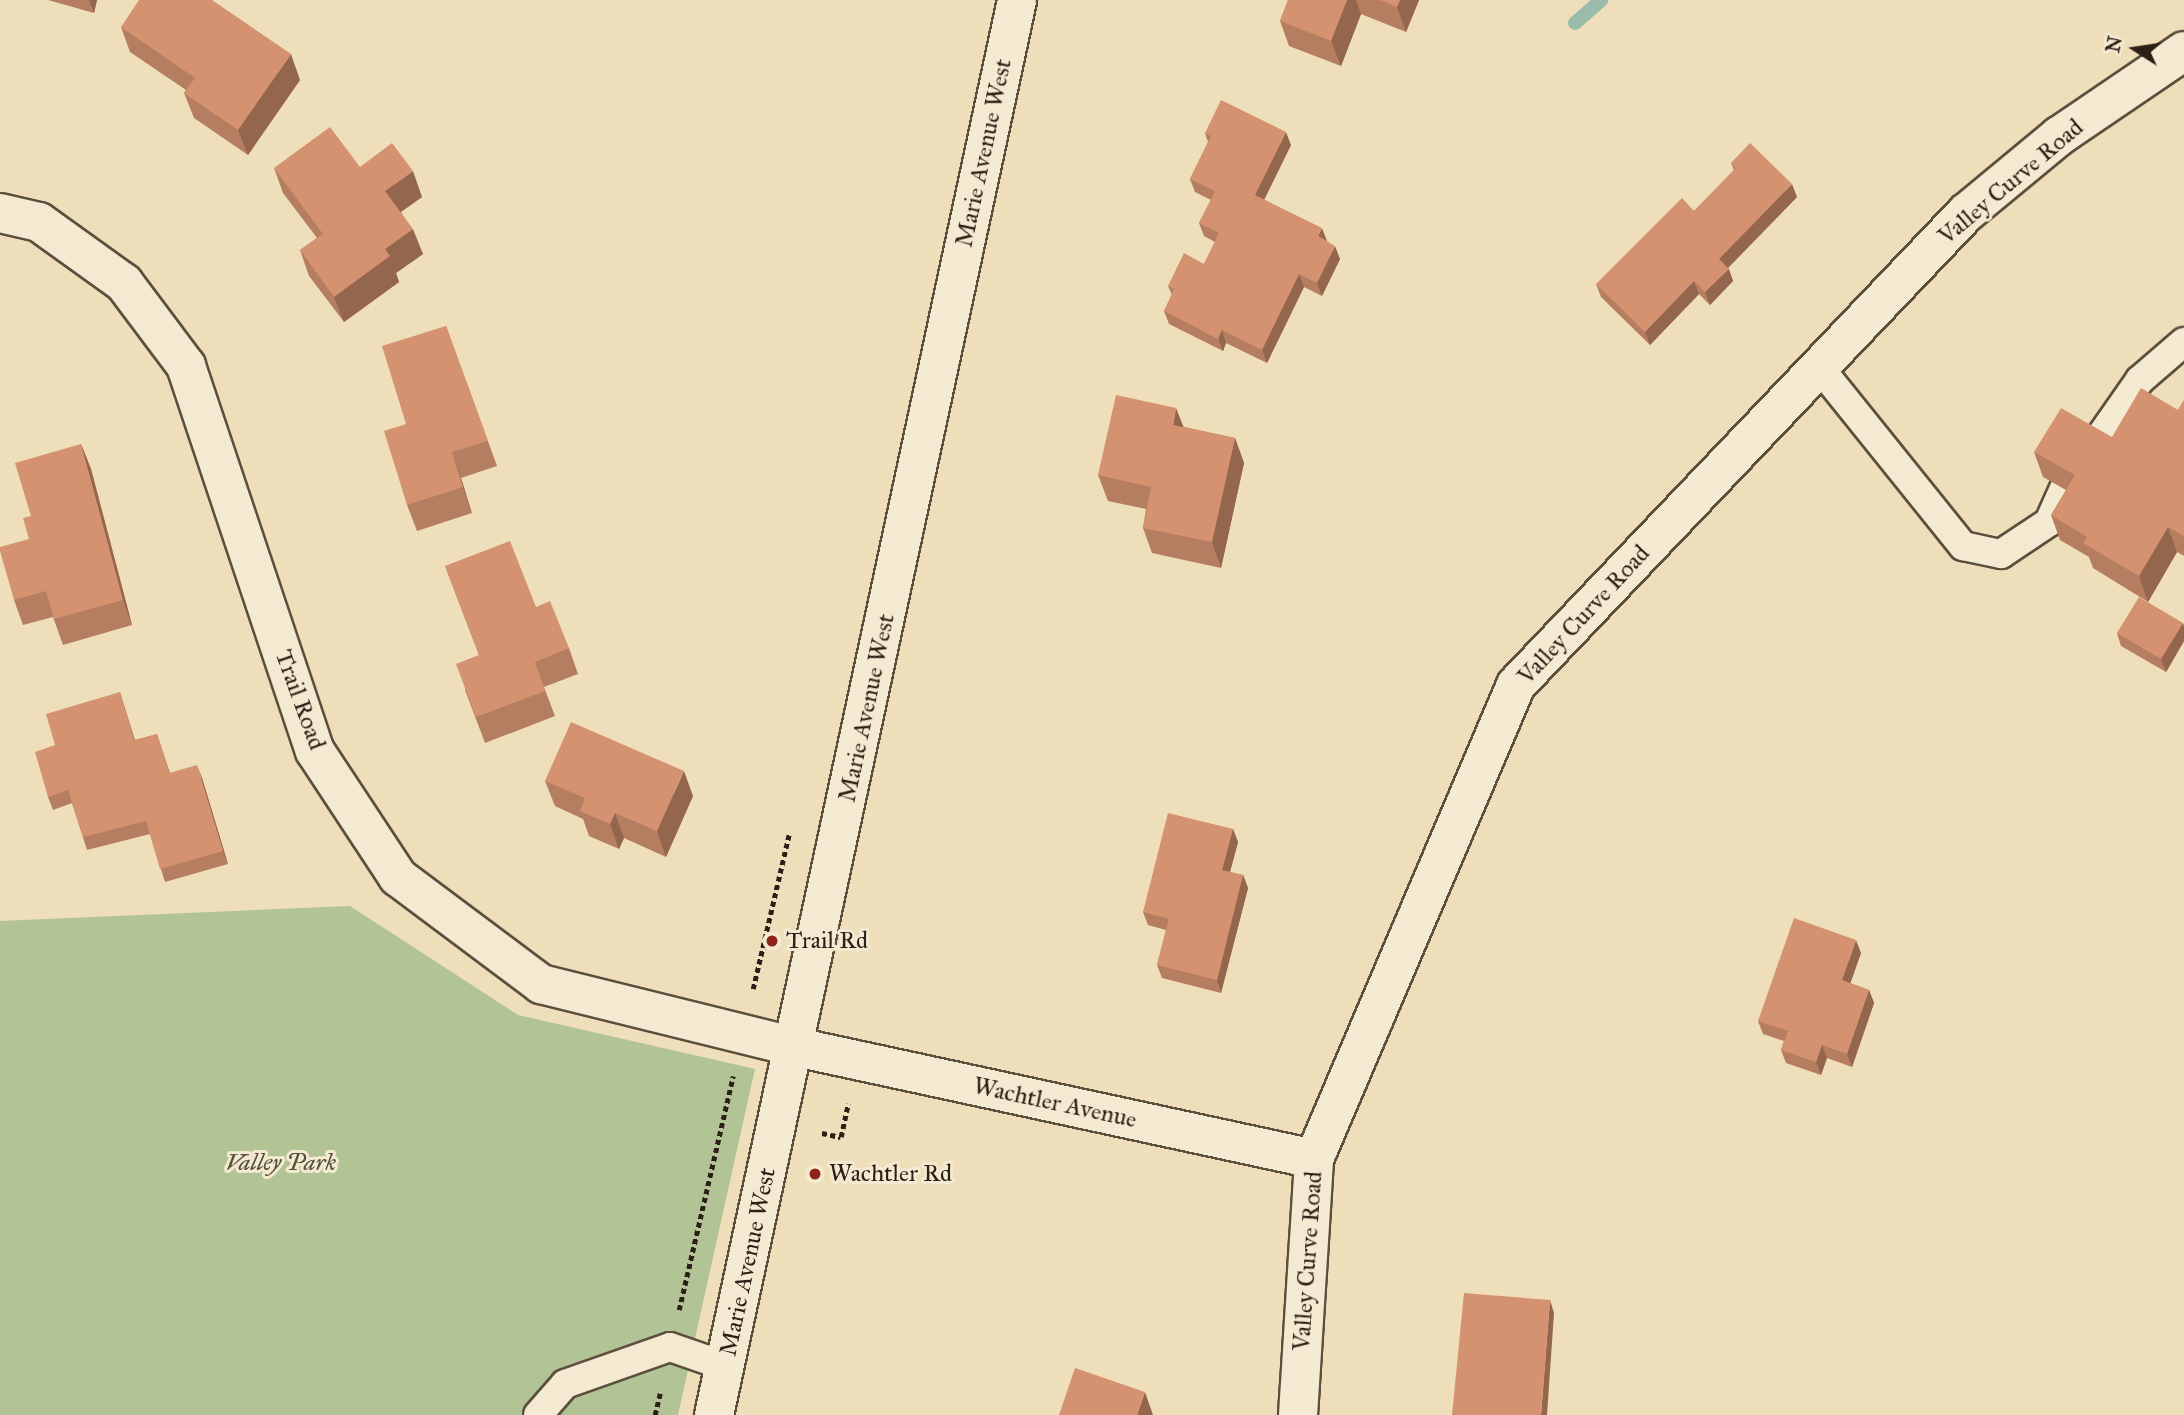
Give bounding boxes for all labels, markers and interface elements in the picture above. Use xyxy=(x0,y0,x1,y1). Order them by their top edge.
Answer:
north arrow xyxy=(2100,14,2170,84)
text: N xyxy=(2101,34,2127,55)
street label: Marie Avenue West xyxy=(950,56,1018,250)
street label: Valley Curve Road xyxy=(1933,113,2089,251)
street label: Valley Curve Road xyxy=(1512,539,1656,691)
street label: Marie Avenue West xyxy=(833,611,901,805)
street label: Trail Road xyxy=(269,646,331,754)
place label: Trail Rd xyxy=(786,927,868,955)
marker: Trail Rd xyxy=(764,933,780,949)
street label: Wachtler Avenue xyxy=(971,1072,1139,1134)
park label: Valley Park xyxy=(226,1149,336,1177)
place label: Wachtler Rd xyxy=(829,1160,952,1188)
street label: Marie Avenue West xyxy=(714,1165,782,1359)
marker: Wachtler Rd xyxy=(807,1166,823,1182)
street label: Valley Curve Road xyxy=(1287,1170,1329,1352)

